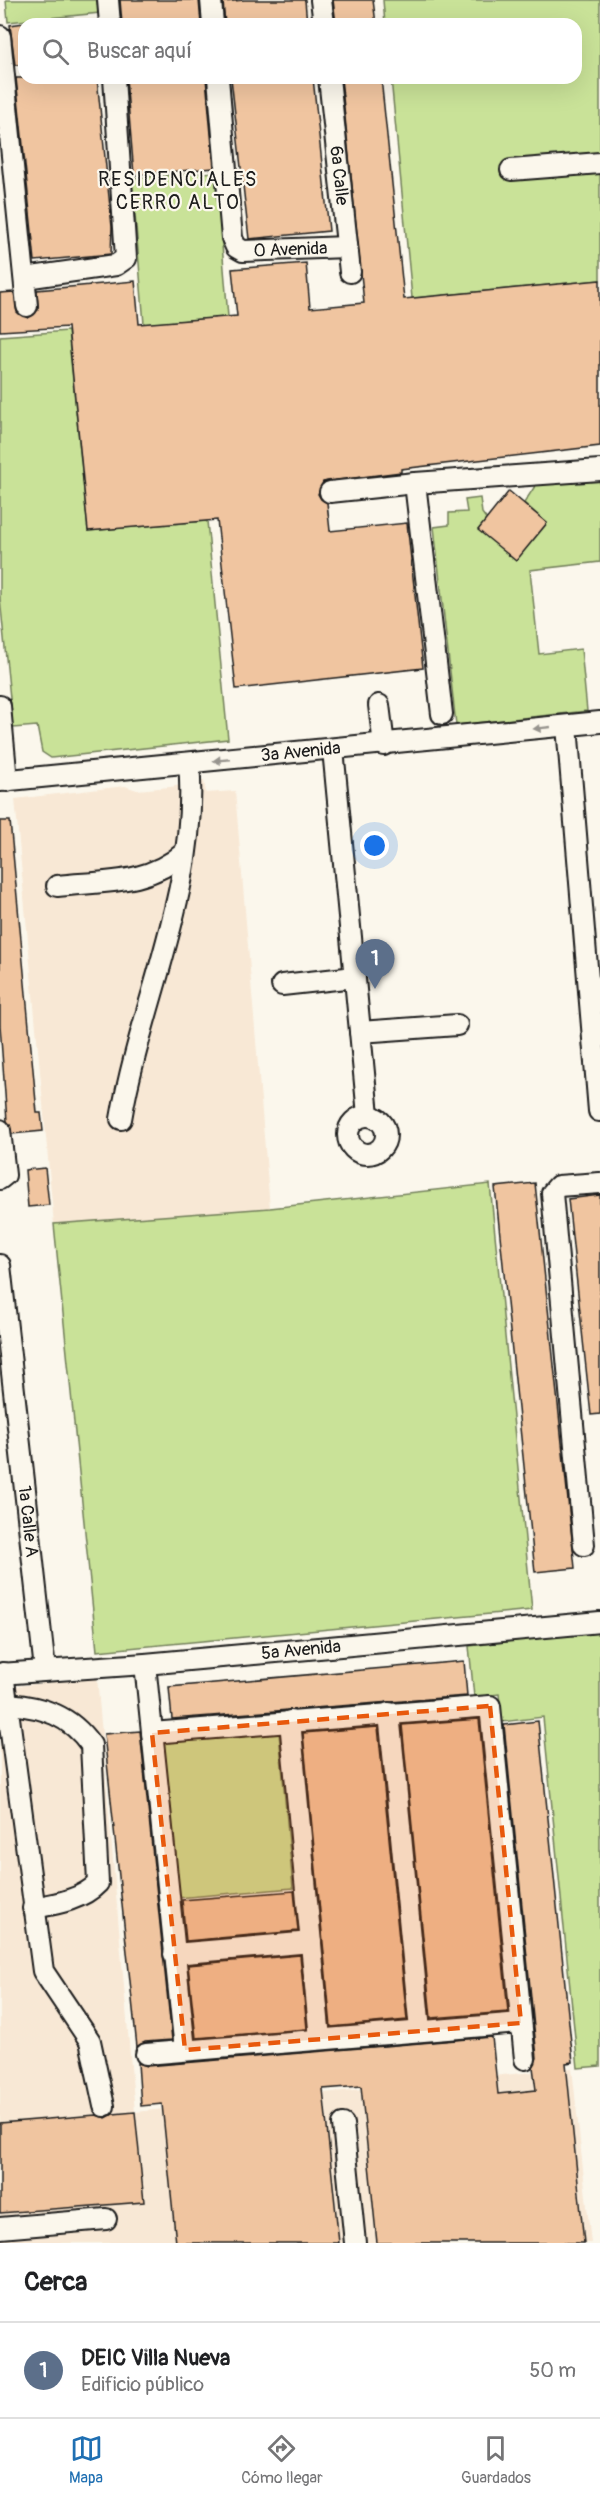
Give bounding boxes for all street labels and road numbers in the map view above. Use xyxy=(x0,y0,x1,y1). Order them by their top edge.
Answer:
street label: 6a Calle xyxy=(324,145,354,207)
street label: 0 Avenida xyxy=(253,237,328,263)
street label: 3a Avenida xyxy=(260,737,342,767)
street label: 1a Calle A xyxy=(13,1484,43,1559)
street label: 5a Avenida xyxy=(260,1635,342,1665)

